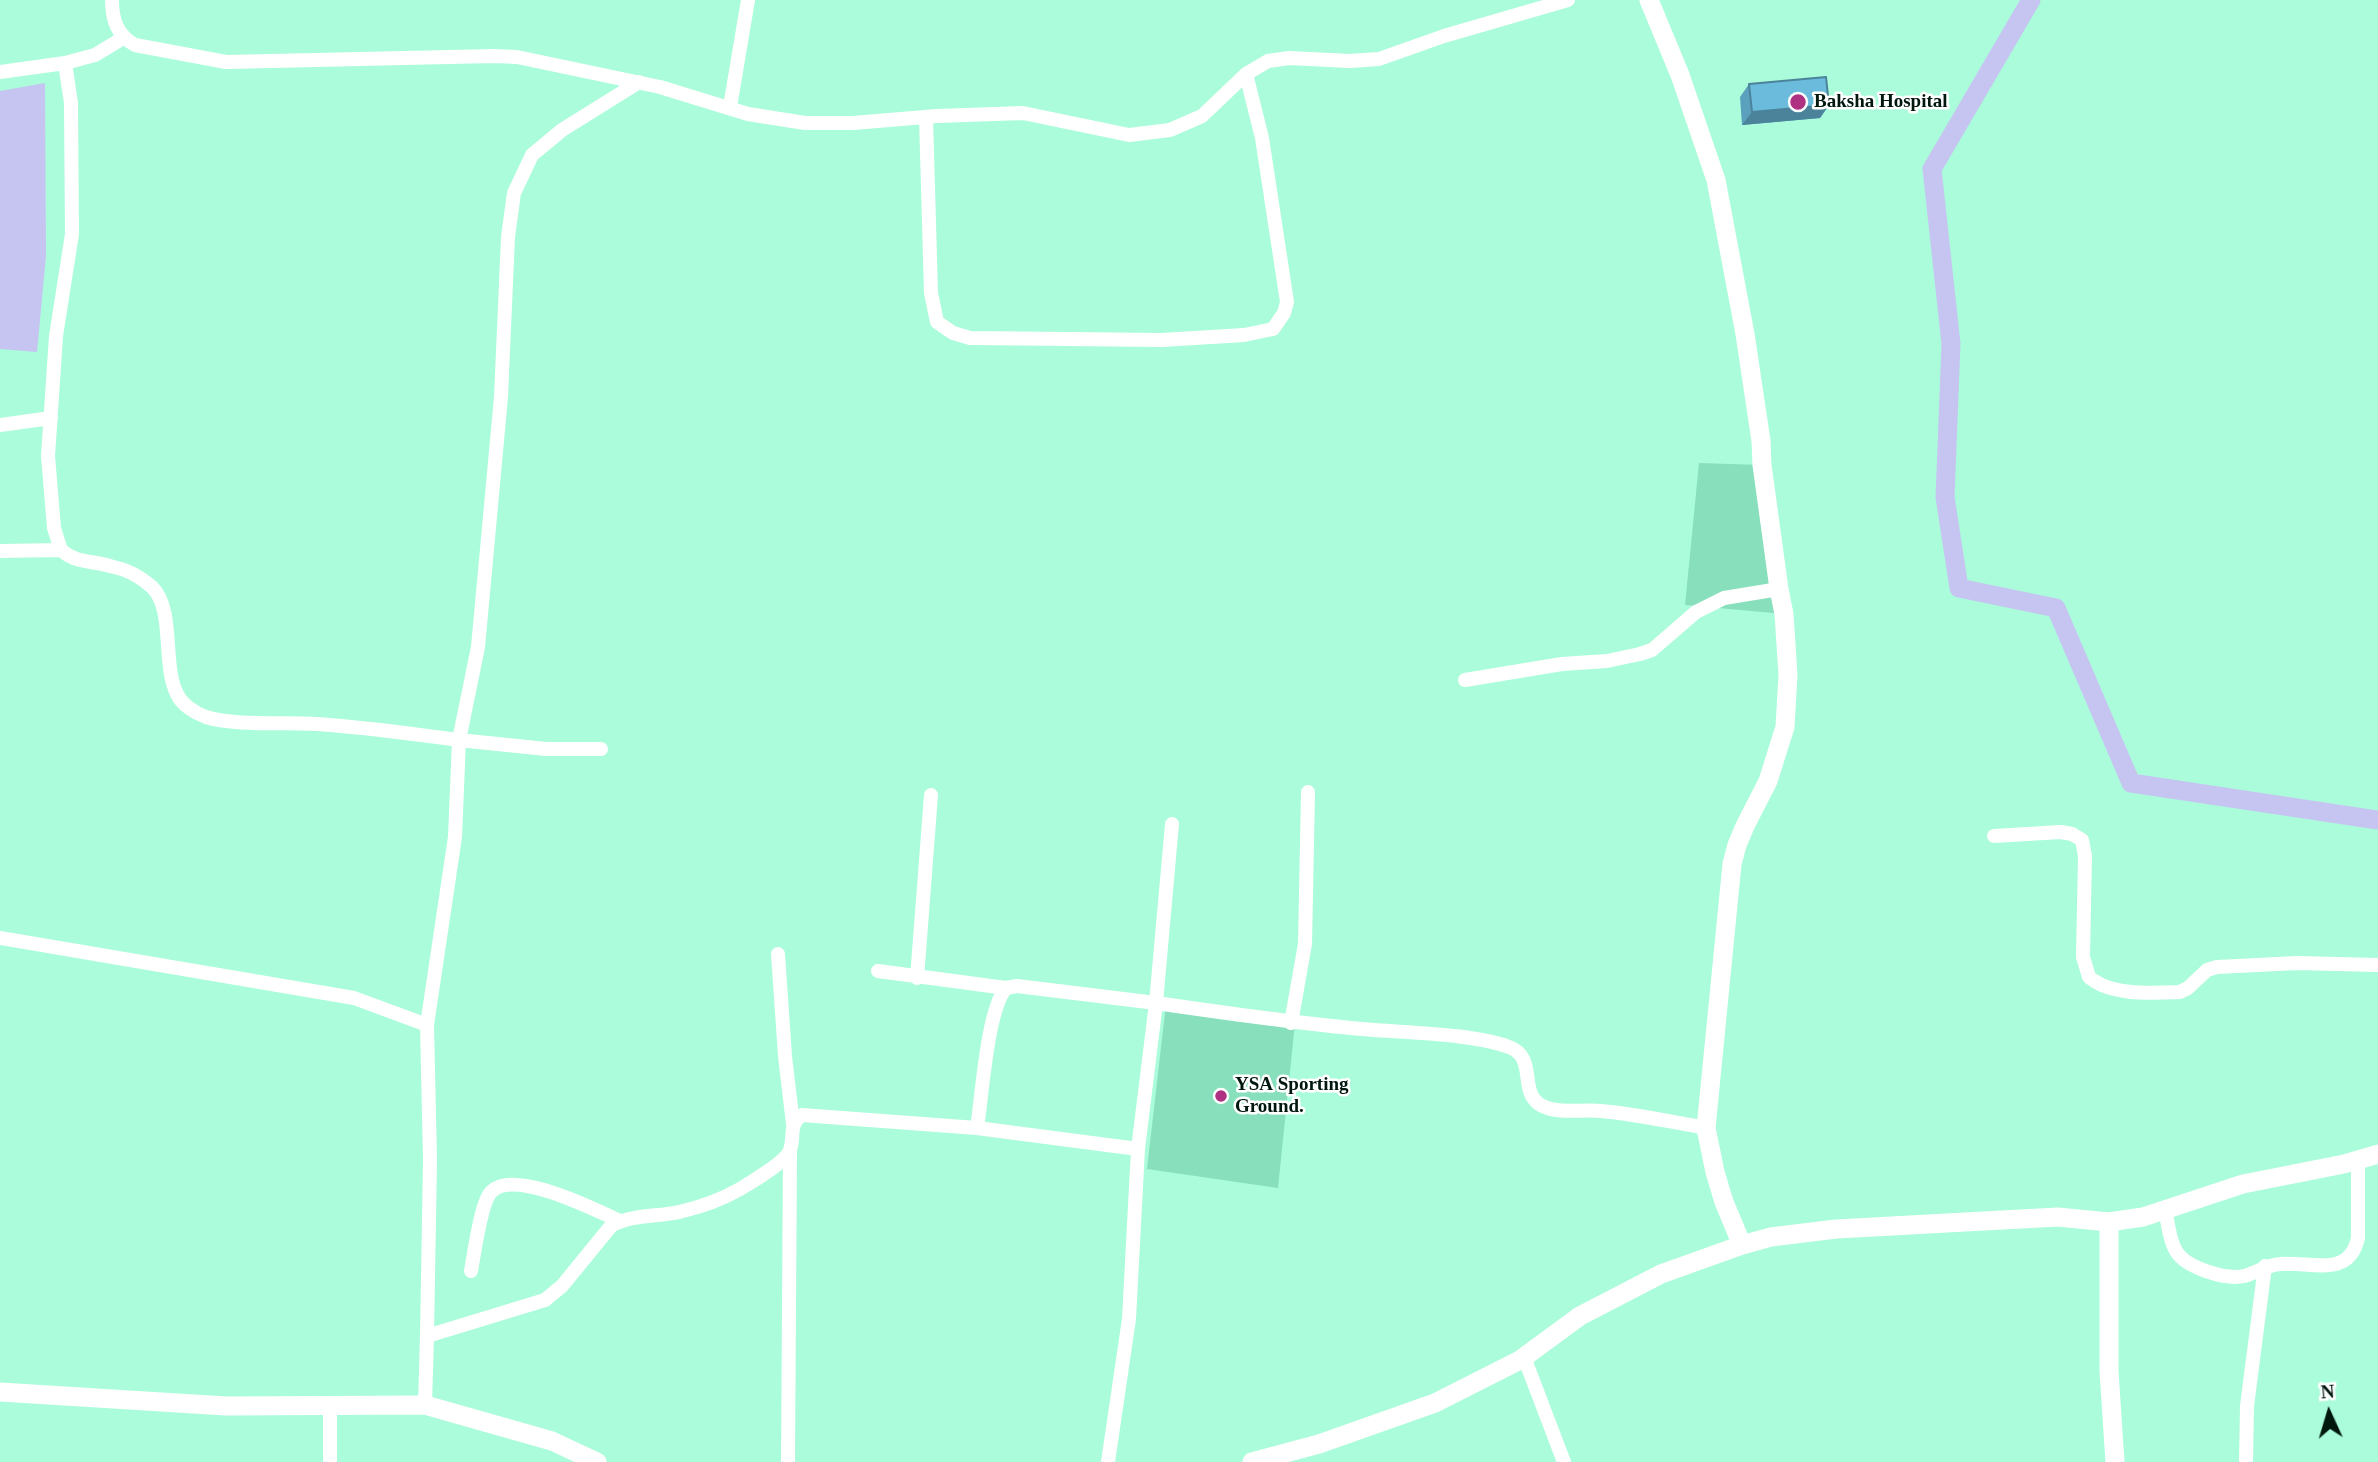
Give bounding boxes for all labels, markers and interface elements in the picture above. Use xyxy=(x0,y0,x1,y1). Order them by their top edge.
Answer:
place label: Baksha Hospital xyxy=(1814,91,1948,113)
marker: Baksha Hospital xyxy=(1788,92,1808,112)
place label: YSA Sporting Ground. xyxy=(1235,1074,1348,1118)
marker: YSA Sporting Ground. xyxy=(1213,1088,1229,1104)
north arrow xyxy=(2294,1378,2364,1448)
text: N xyxy=(2320,1381,2335,1403)

